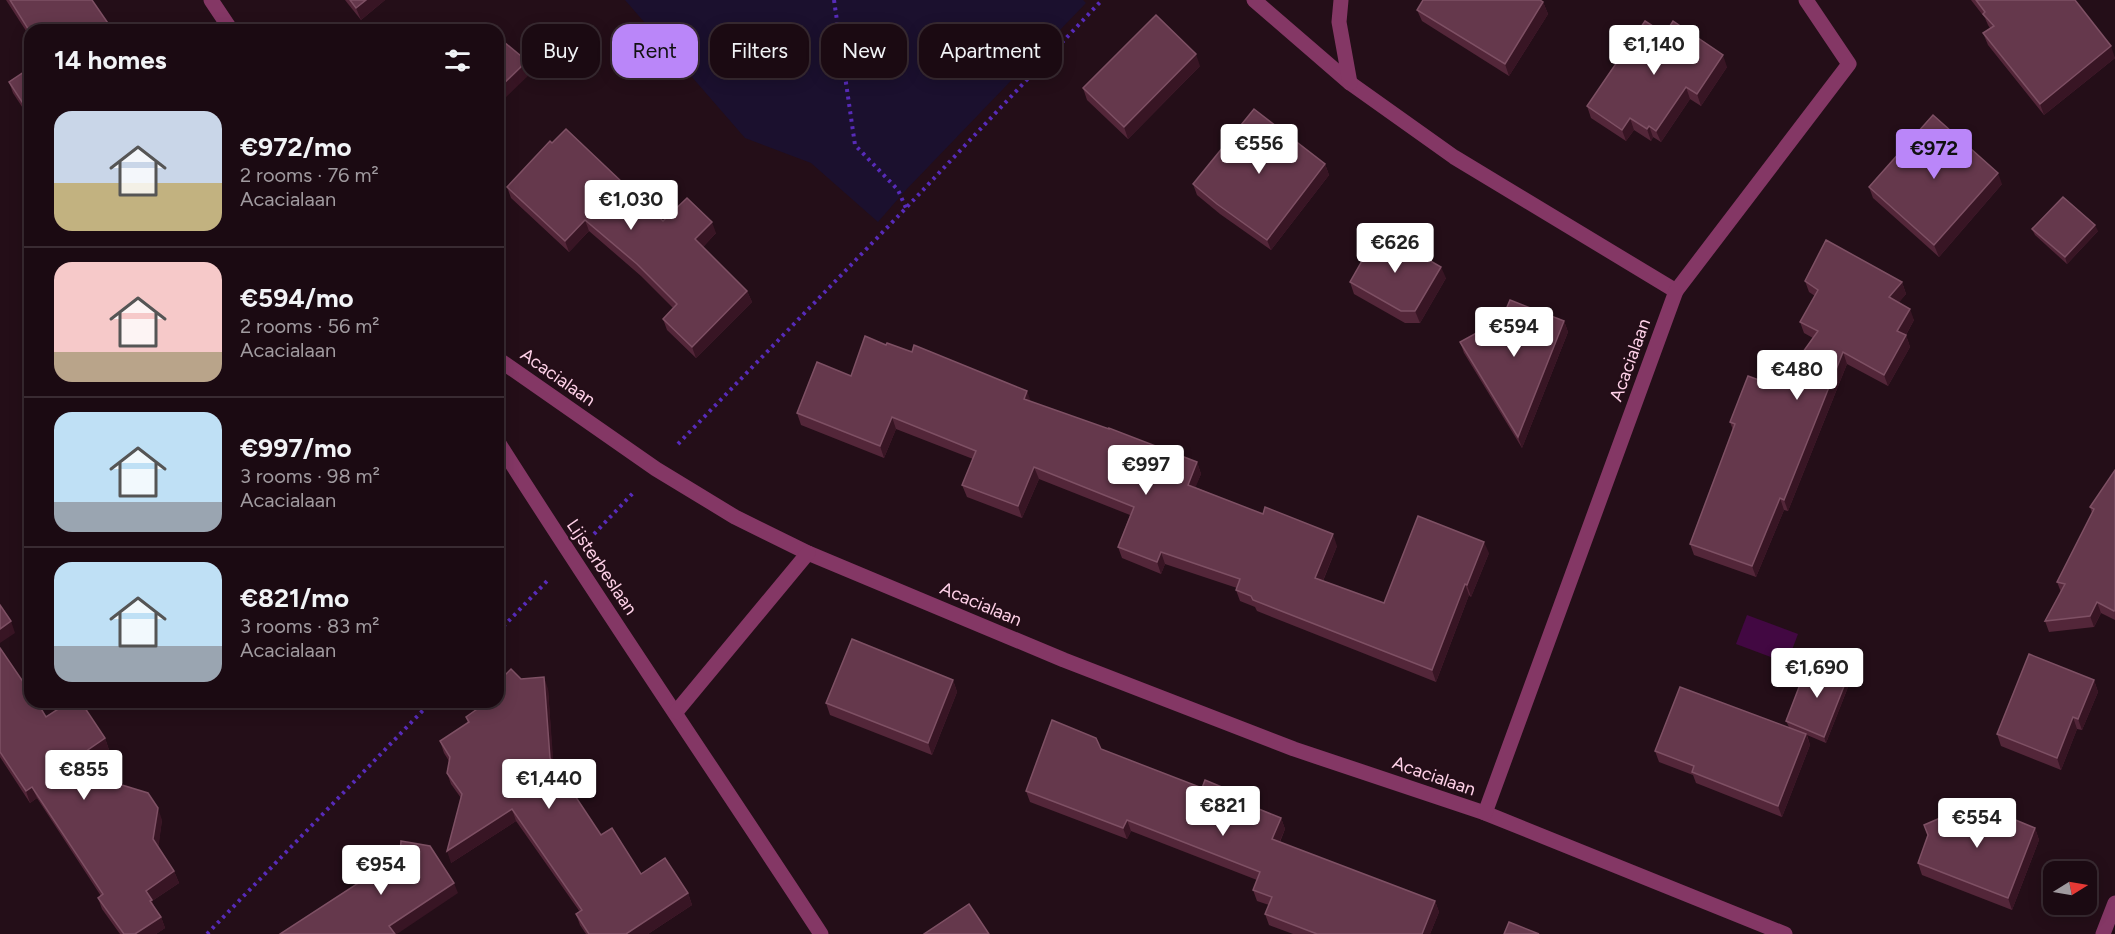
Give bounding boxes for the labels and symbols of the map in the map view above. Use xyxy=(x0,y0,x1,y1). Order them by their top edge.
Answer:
pin: €1,140 xyxy=(1605,25,1703,76)
pin: €556 xyxy=(1223,124,1295,175)
pin: €972 xyxy=(1898,129,1970,180)
pin: €1,030 xyxy=(582,180,680,231)
pin: €626 xyxy=(1359,223,1431,274)
pin: €594 xyxy=(1478,307,1550,358)
street label: Acacialaan xyxy=(1605,316,1655,404)
street label: Acacialaan xyxy=(516,343,600,411)
pin: €480 xyxy=(1761,350,1833,401)
pin: €997 xyxy=(1110,445,1182,496)
street label: Lijsterbeslaan xyxy=(562,515,642,619)
street label: Acacialaan xyxy=(937,577,1025,631)
pin: €1,690 xyxy=(1768,648,1866,699)
pin: €855 xyxy=(48,750,120,801)
street label: Acacialaan xyxy=(1390,752,1478,800)
pin: €1,440 xyxy=(500,759,598,810)
pin: €821 xyxy=(1187,786,1259,837)
pin: €554 xyxy=(1941,798,2013,849)
pin: €954 xyxy=(345,845,417,896)
north arrow xyxy=(2043,861,2097,915)

